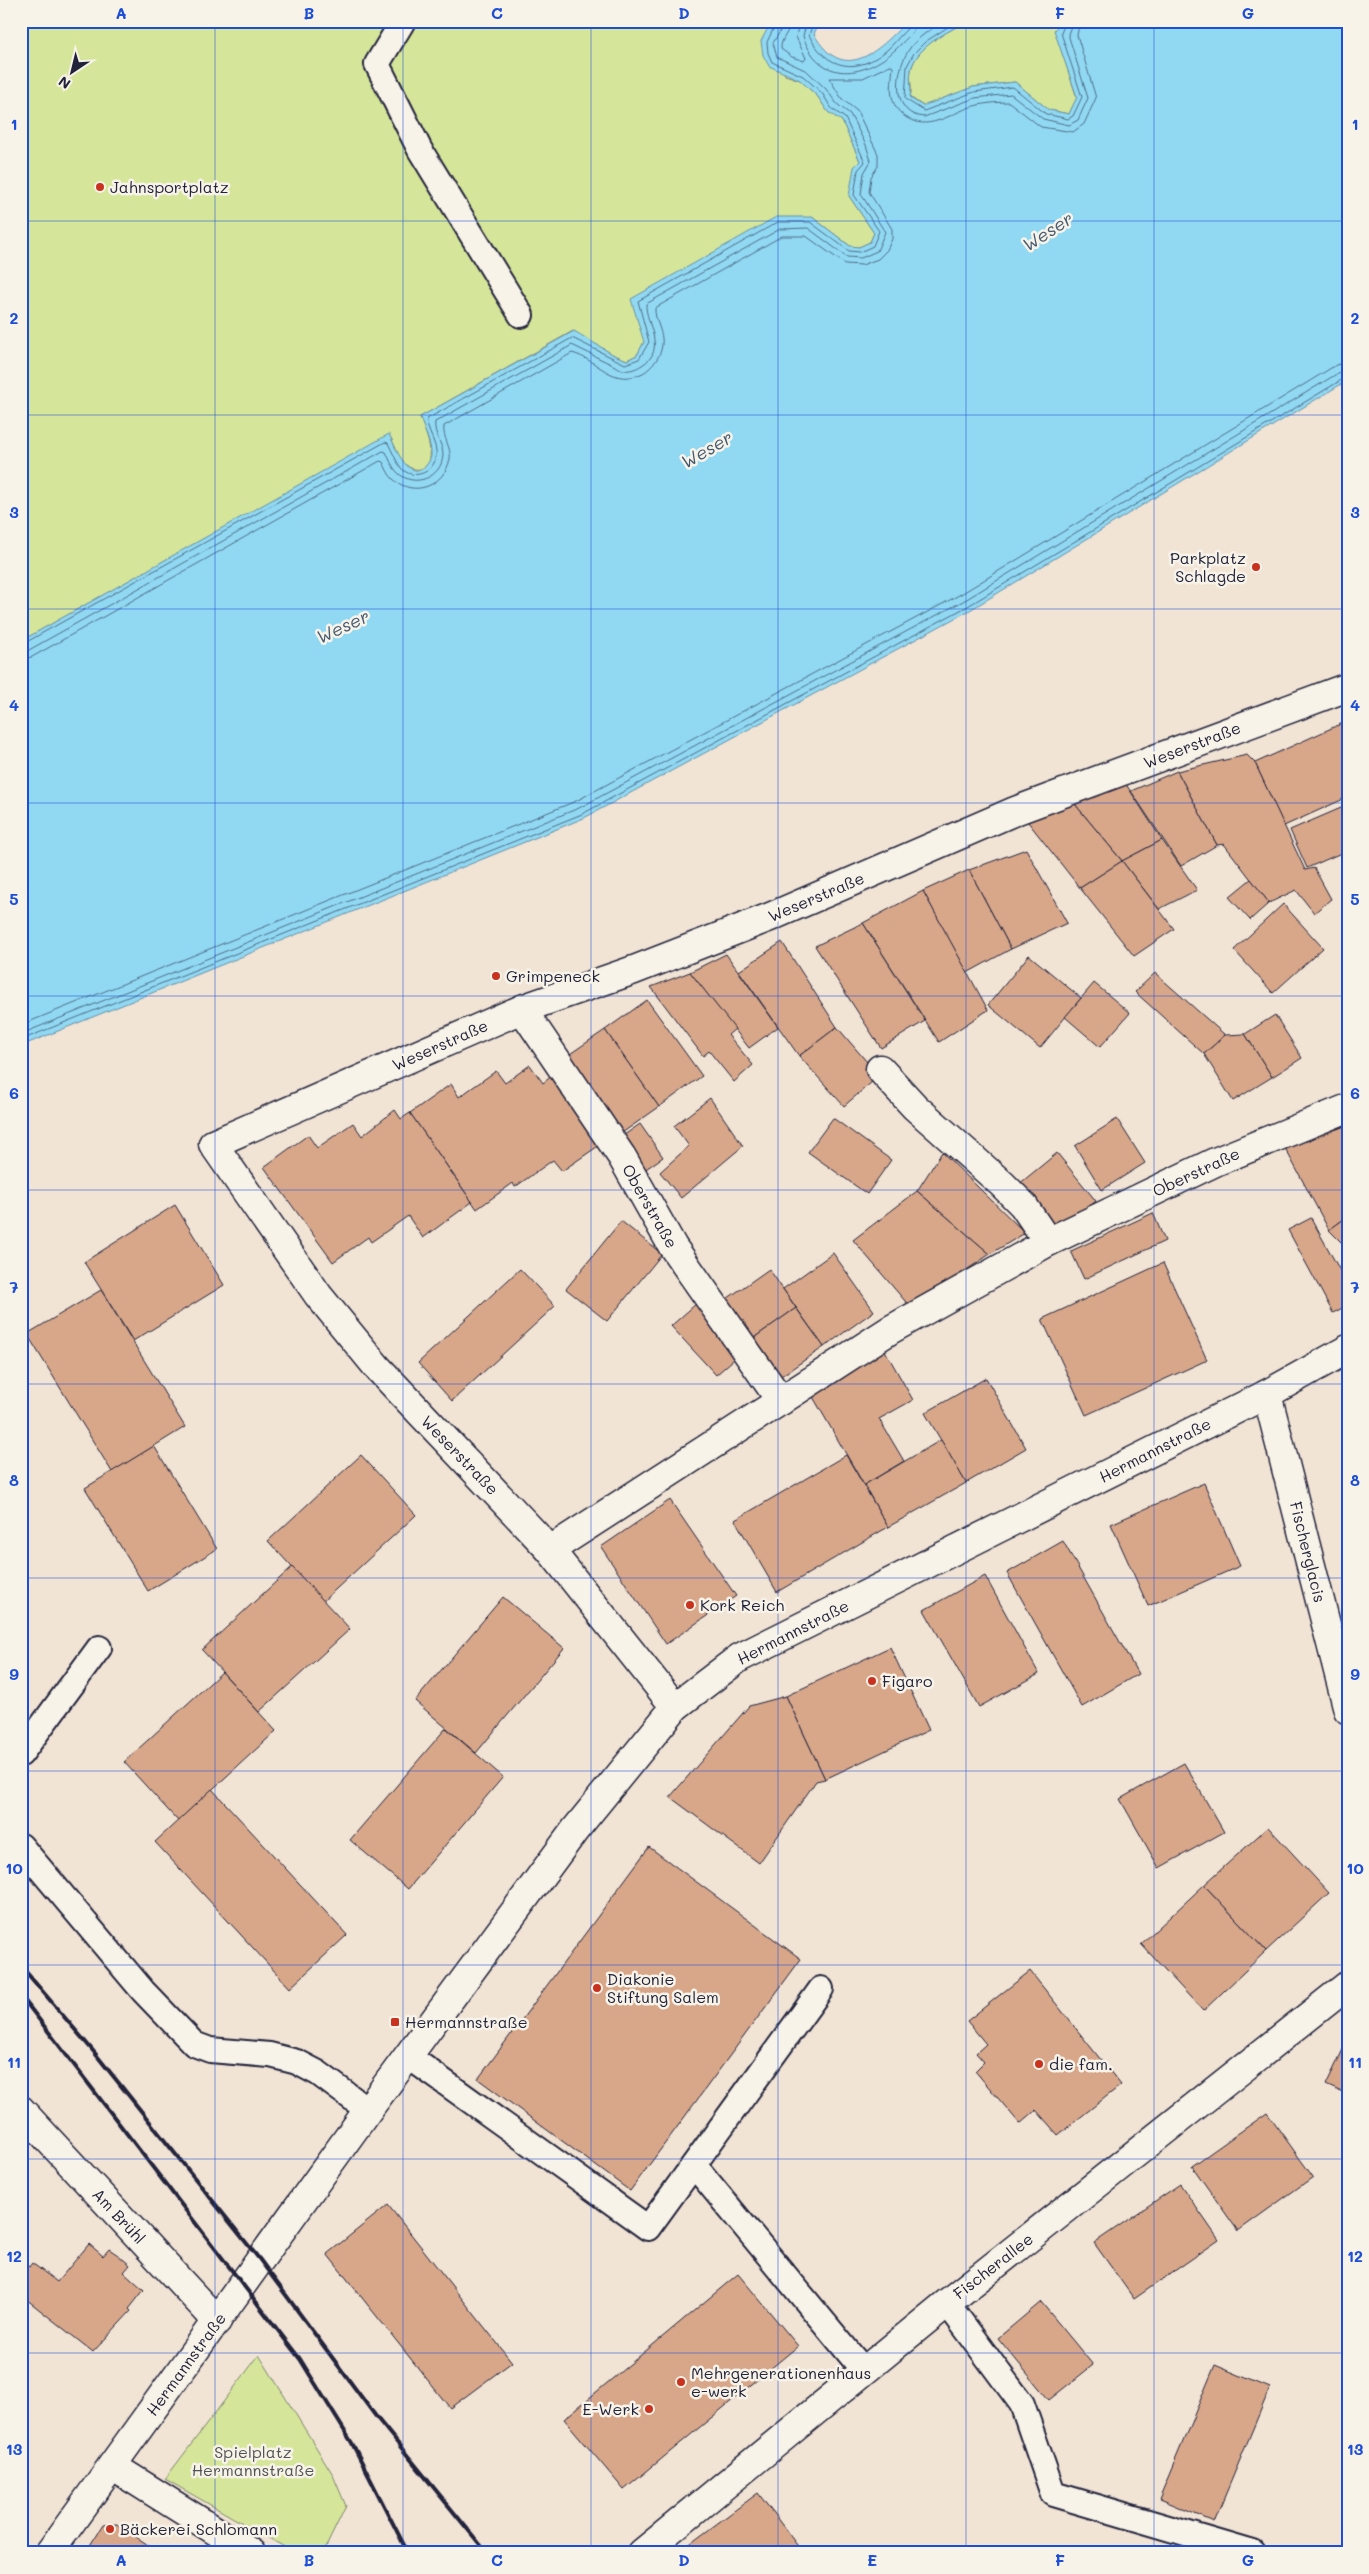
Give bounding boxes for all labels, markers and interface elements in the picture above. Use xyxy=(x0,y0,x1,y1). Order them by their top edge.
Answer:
text: A xyxy=(115,2,127,23)
text: B xyxy=(304,2,314,23)
text: C xyxy=(491,2,503,23)
text: D xyxy=(678,2,690,23)
text: E xyxy=(867,2,877,23)
text: F xyxy=(1055,2,1065,23)
text: G xyxy=(1242,2,1254,23)
north arrow xyxy=(48,48,98,98)
text: N xyxy=(54,72,74,94)
text: 1 xyxy=(10,113,18,134)
text: 1 xyxy=(1351,113,1359,134)
place label: Jahnsportplatz xyxy=(110,176,229,197)
marker: Jahnsportplatz xyxy=(94,181,106,193)
water label: Weser xyxy=(1017,206,1077,256)
text: 2 xyxy=(10,307,19,328)
text: 2 xyxy=(1351,307,1360,328)
water label: Weser xyxy=(676,425,737,473)
text: 3 xyxy=(9,501,19,522)
text: 3 xyxy=(1350,501,1360,522)
place label: Parkplatz Schlagde xyxy=(1170,547,1246,586)
marker: Parkplatz Schlagde xyxy=(1250,561,1262,573)
water label: Weser xyxy=(312,603,373,649)
text: 4 xyxy=(9,694,19,715)
text: 4 xyxy=(1350,694,1360,715)
street label: Weserstraße xyxy=(1140,716,1243,773)
street label: Weserstraße xyxy=(765,867,867,926)
text: 5 xyxy=(9,888,19,909)
text: 5 xyxy=(1350,888,1360,909)
place label: Grimpeneck xyxy=(506,965,600,986)
marker: Grimpeneck xyxy=(490,970,502,982)
street label: Weserstraße xyxy=(389,1014,491,1075)
text: 6 xyxy=(9,1082,19,1103)
text: 6 xyxy=(1350,1082,1360,1103)
street label: Oberstraße xyxy=(1149,1142,1243,1201)
street label: Oberstraße xyxy=(618,1160,683,1252)
text: 7 xyxy=(10,1276,19,1297)
text: 7 xyxy=(1351,1276,1360,1297)
street label: Weserstraße xyxy=(417,1410,504,1499)
street label: Hermannstraße xyxy=(1095,1412,1214,1487)
text: 8 xyxy=(9,1469,19,1490)
text: 8 xyxy=(1350,1469,1360,1490)
street label: Fischerglacis xyxy=(1286,1499,1331,1605)
place label: Kork Reich xyxy=(700,1594,784,1615)
street label: Hermannstraße xyxy=(733,1594,852,1669)
marker: Kork Reich xyxy=(684,1599,696,1611)
text: 9 xyxy=(9,1663,19,1684)
text: 9 xyxy=(1350,1663,1360,1684)
place label: Figaro xyxy=(882,1670,933,1691)
marker: Figaro xyxy=(866,1675,878,1687)
text: 10 xyxy=(5,1857,23,1878)
text: 10 xyxy=(1346,1857,1364,1878)
place label: Diakonie Stiftung Salem xyxy=(607,1968,719,2007)
marker: Diakonie Stiftung Salem xyxy=(591,1982,603,1994)
place label: Hermannstraße xyxy=(405,2011,528,2032)
marker: Hermannstraße xyxy=(389,2016,401,2028)
text: 11 xyxy=(7,2051,21,2072)
text: 11 xyxy=(1348,2051,1362,2072)
place label: die fam. xyxy=(1049,2053,1113,2074)
marker: die fam. xyxy=(1033,2058,1045,2070)
street label: Am Brühl xyxy=(88,2183,150,2248)
street label: Fischerallee xyxy=(948,2228,1037,2303)
text: 12 xyxy=(6,2245,22,2266)
text: 12 xyxy=(1347,2245,1363,2266)
street label: Hermannstraße xyxy=(141,2308,230,2419)
place label: Mehrgenerationenhaus e-werk xyxy=(691,2362,871,2401)
marker: Mehrgenerationenhaus e-werk xyxy=(675,2376,687,2388)
place label: E-Werk xyxy=(583,2398,639,2419)
marker: E-Werk xyxy=(643,2403,655,2415)
text: 13 xyxy=(6,2438,23,2459)
text: 13 xyxy=(1347,2438,1364,2459)
park label: Spielplatz Hermannstraße xyxy=(192,2441,314,2480)
place label: Bäckerei Schlomann xyxy=(120,2518,277,2539)
marker: Bäckerei Schlomann xyxy=(104,2523,116,2535)
text: A xyxy=(115,2549,127,2570)
text: B xyxy=(304,2549,314,2570)
text: C xyxy=(491,2549,503,2570)
text: D xyxy=(678,2549,690,2570)
text: E xyxy=(867,2549,877,2570)
text: F xyxy=(1055,2549,1065,2570)
text: G xyxy=(1242,2549,1254,2570)

